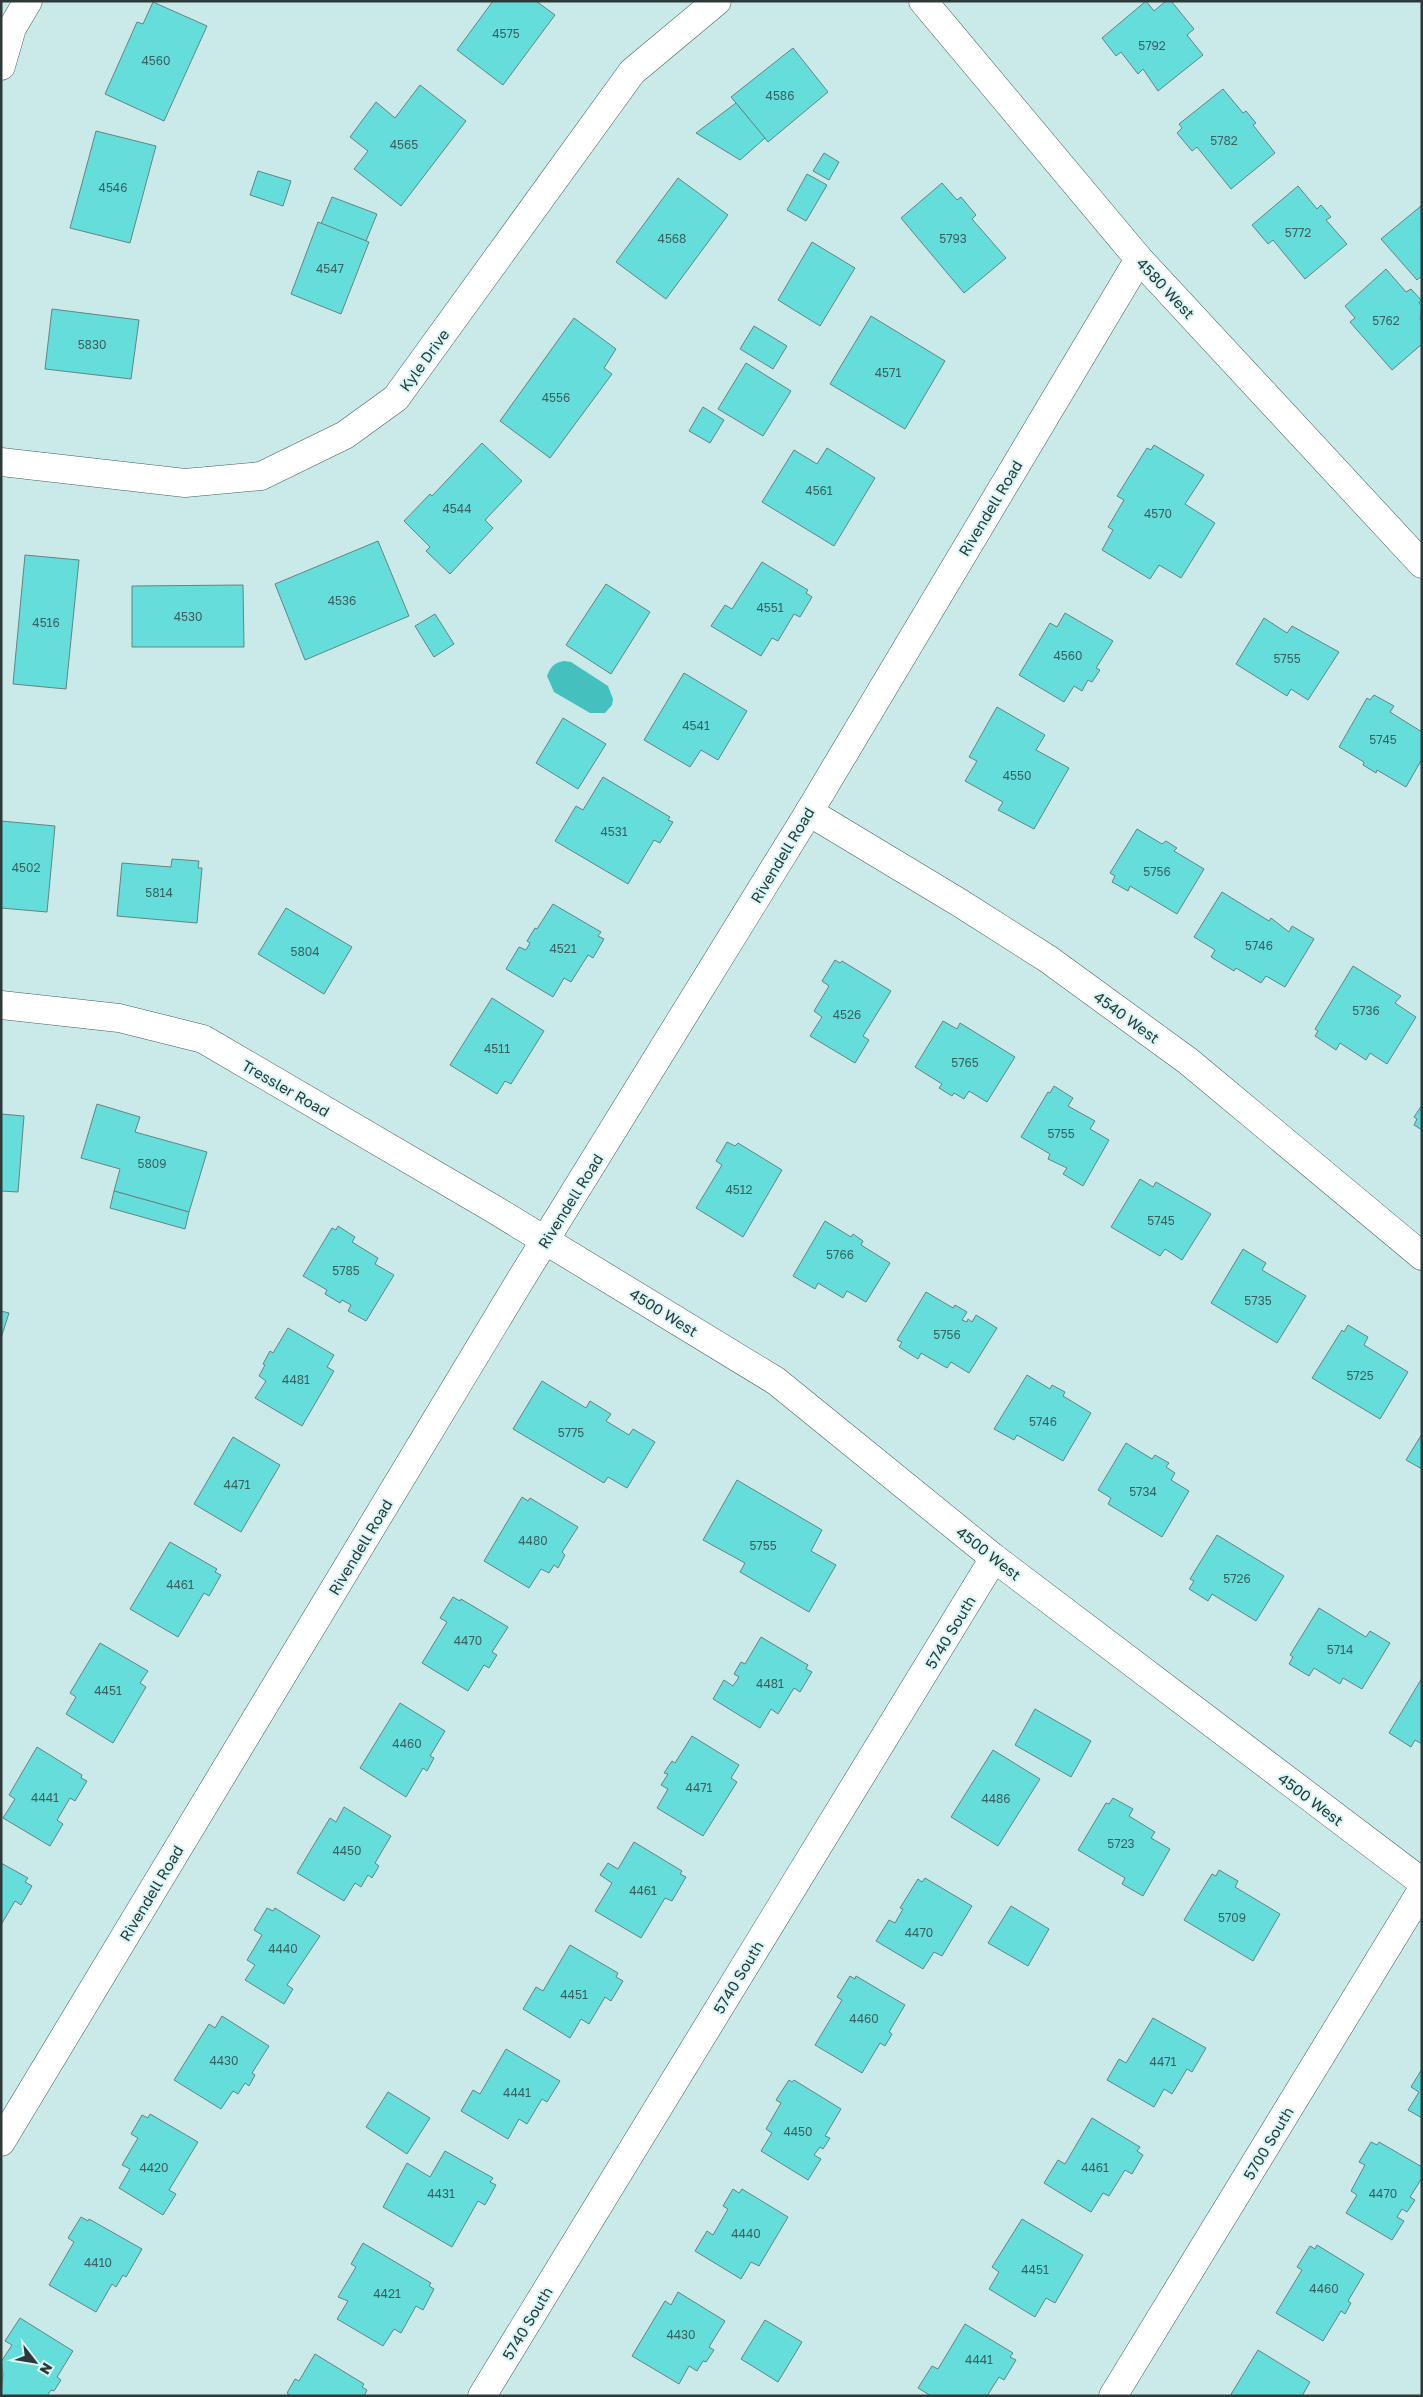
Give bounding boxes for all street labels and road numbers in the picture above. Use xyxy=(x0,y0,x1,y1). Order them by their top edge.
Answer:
street label: 4580 West xyxy=(1133,254,1199,322)
street label: Kyle Drive xyxy=(395,325,453,395)
street label: Rivendell Road xyxy=(954,457,1026,559)
street label: Rivendell Road xyxy=(746,804,818,906)
street label: 4540 West xyxy=(1091,987,1163,1047)
street label: Tressler Road xyxy=(239,1056,333,1120)
street label: Rivendell Road xyxy=(534,1150,606,1252)
street label: 4500 West xyxy=(627,1284,701,1340)
street label: Rivendell Road xyxy=(324,1496,396,1598)
street label: 4500 West xyxy=(953,1522,1025,1584)
street label: 5740 South xyxy=(921,1592,979,1672)
street label: 4500 West xyxy=(1275,1769,1347,1829)
street label: Rivendell Road xyxy=(115,1842,187,1944)
street label: 5740 South xyxy=(709,1937,767,2017)
street label: 5700 South xyxy=(1239,2103,1297,2183)
street label: 5740 South xyxy=(498,2283,556,2363)

